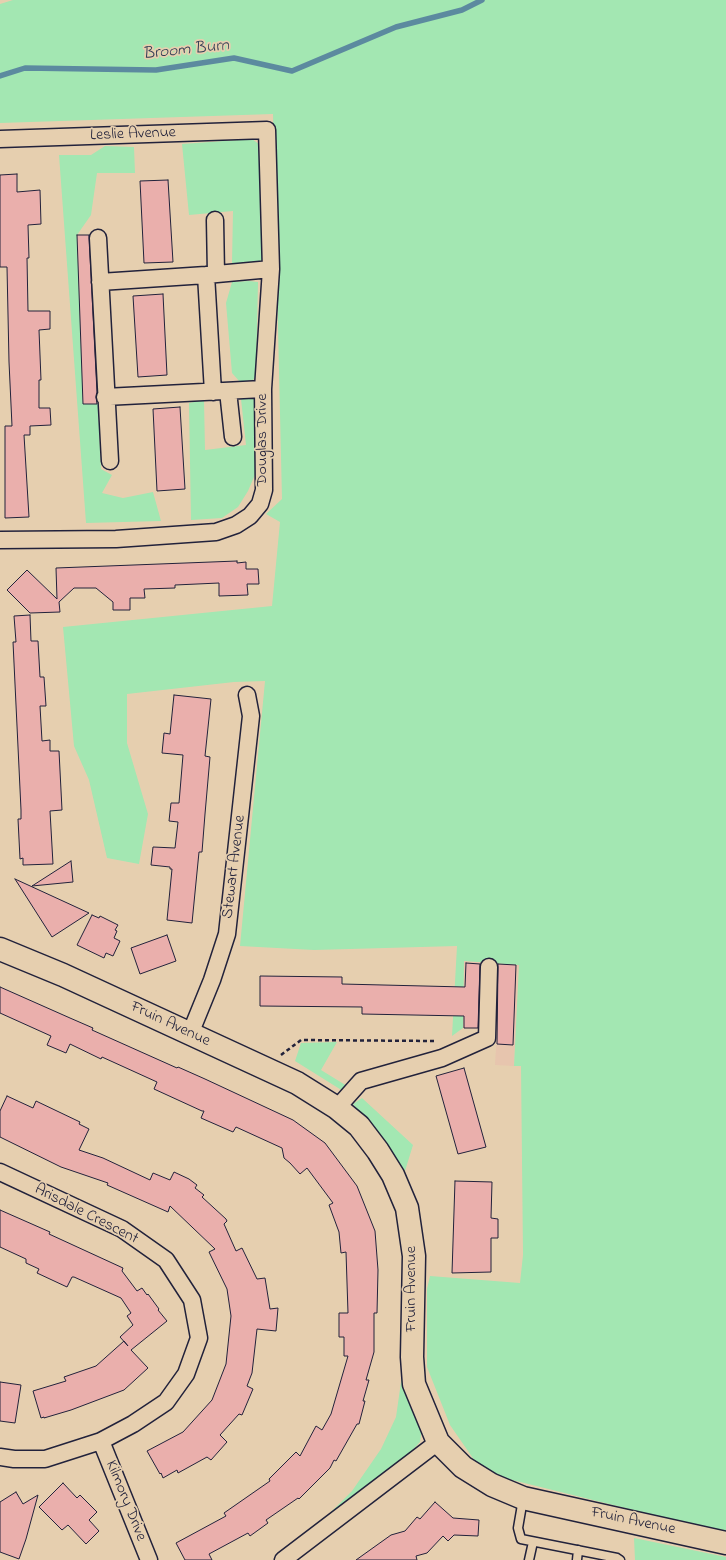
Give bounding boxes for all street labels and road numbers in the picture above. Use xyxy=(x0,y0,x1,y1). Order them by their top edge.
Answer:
street label: Leslie Avenue xyxy=(90,124,176,146)
street label: Douglas Drive xyxy=(253,394,273,486)
street label: Stewart Avenue xyxy=(219,814,251,920)
street label: Fruin Avenue xyxy=(127,998,213,1052)
street label: Arisdale Crescent xyxy=(31,1181,141,1249)
street label: Fruin Avenue xyxy=(402,1246,422,1332)
street label: Kilmory Drive xyxy=(100,1458,150,1544)
street label: Fruin Avenue xyxy=(589,1504,677,1540)

